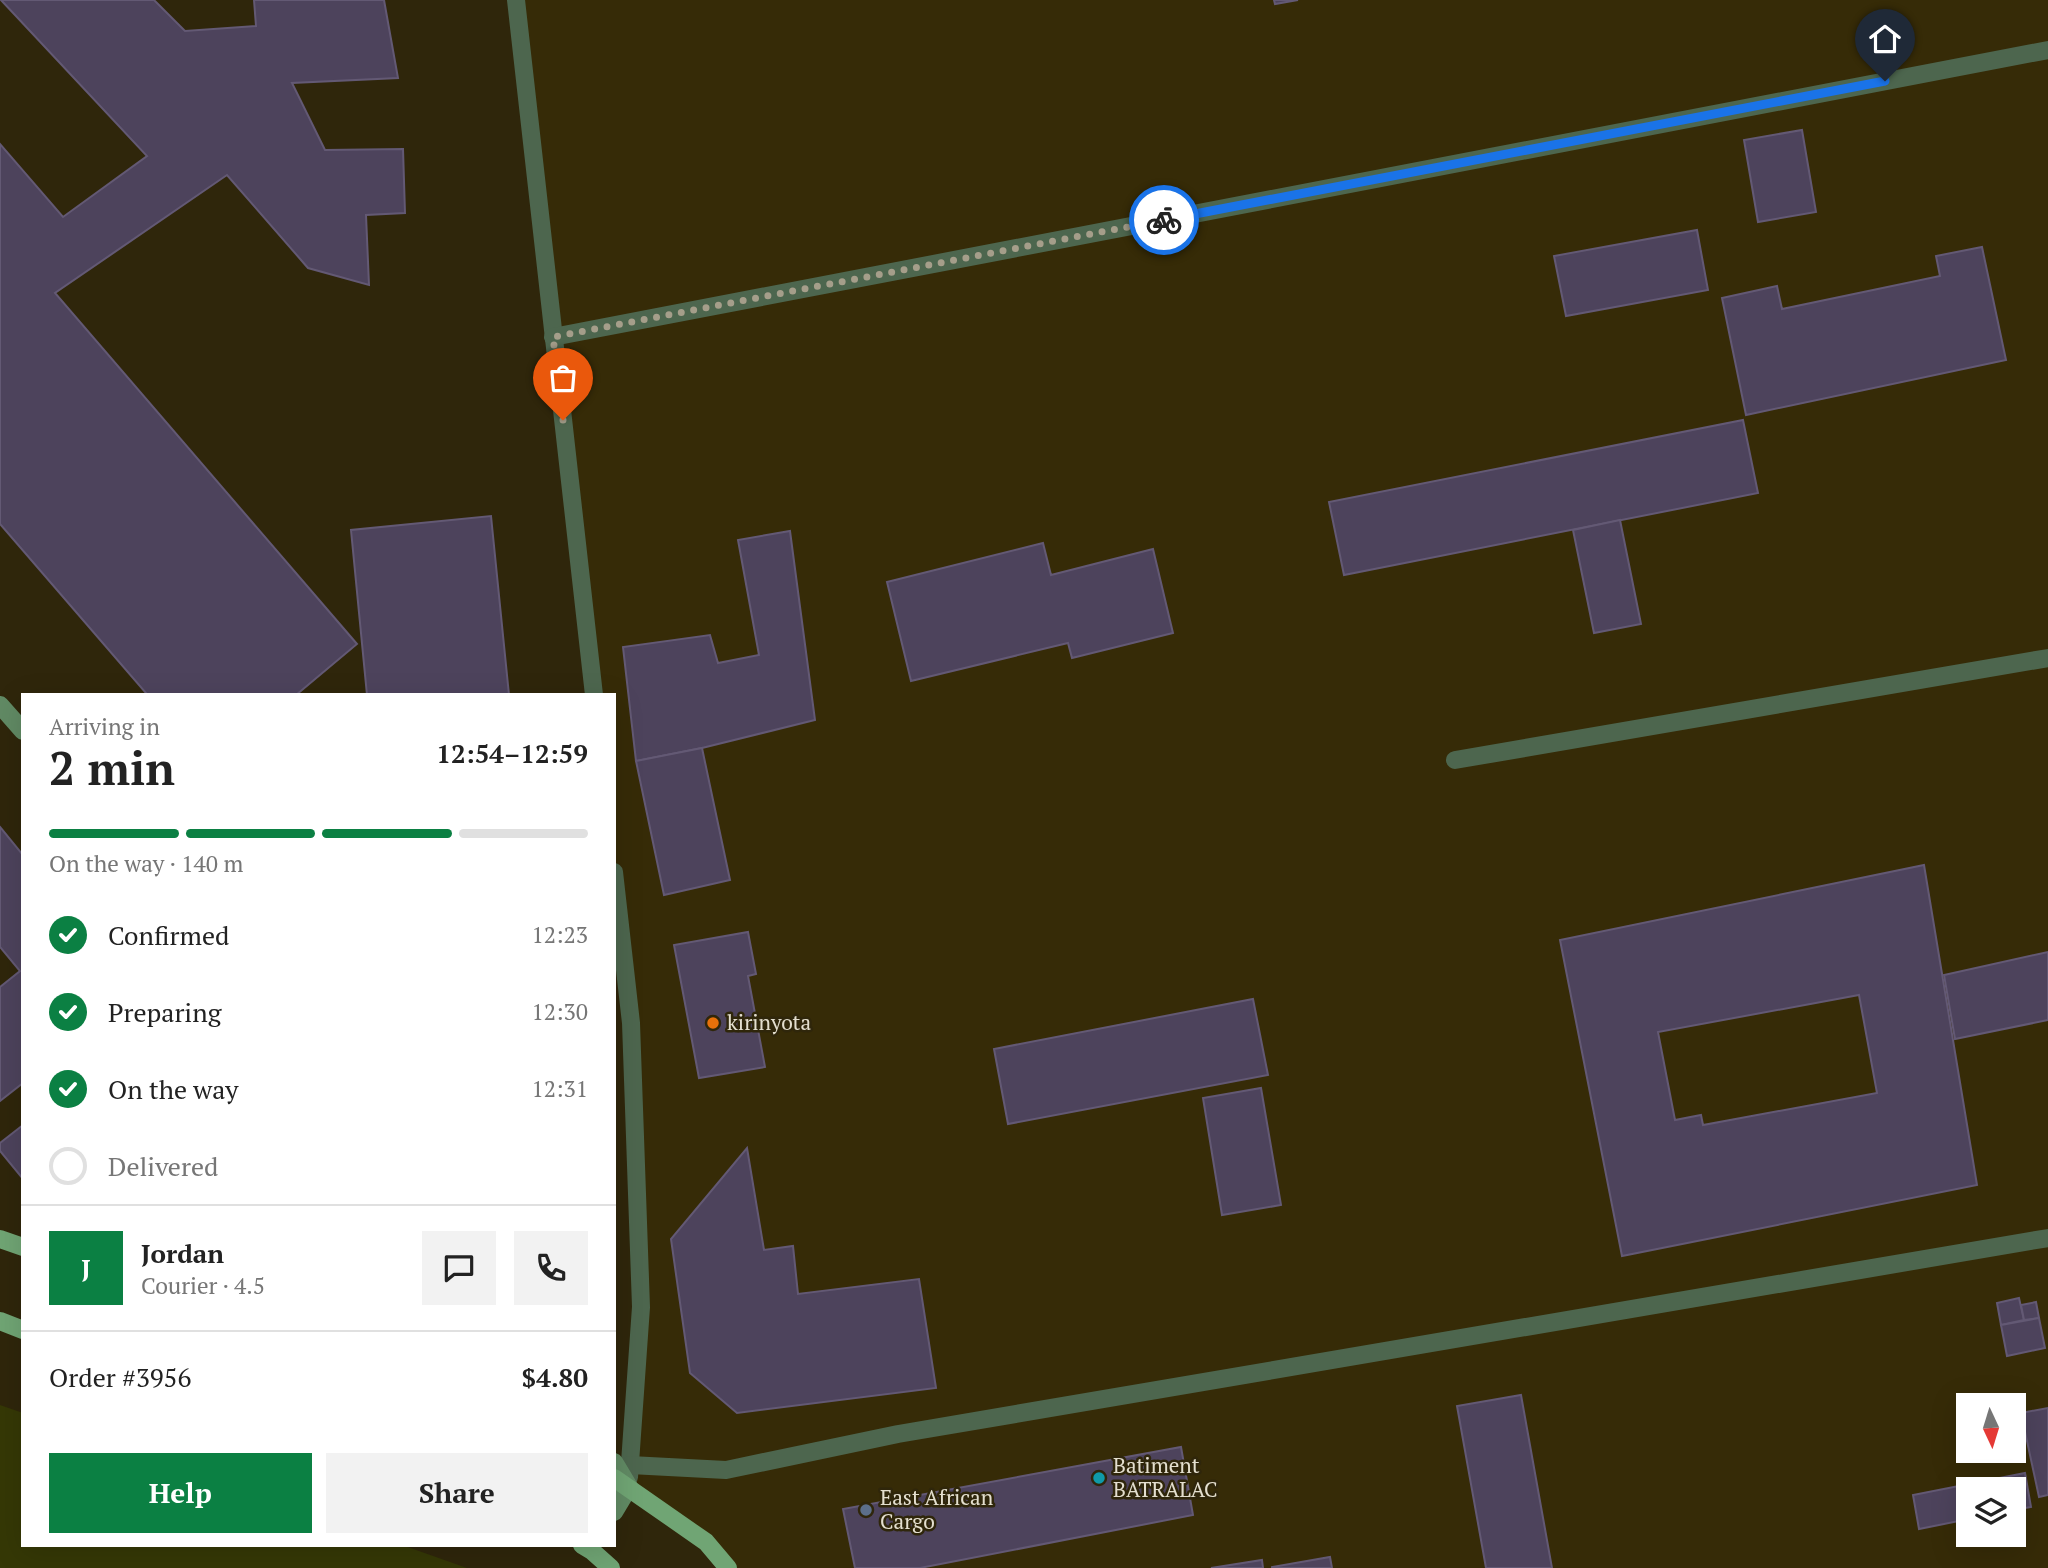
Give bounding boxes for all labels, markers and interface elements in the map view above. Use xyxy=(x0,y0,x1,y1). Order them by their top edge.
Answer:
pin xyxy=(1855,9,1915,81)
icon: home xyxy=(1866,20,1904,58)
courier xyxy=(1129,185,1199,255)
icon: bike xyxy=(1145,201,1183,239)
pin xyxy=(533,348,593,420)
icon: bag xyxy=(544,359,582,397)
text: Arriving in xyxy=(49,711,160,742)
text: 12:54–12:59 xyxy=(436,736,588,770)
text: 2 min xyxy=(49,737,175,798)
text: On the way · 140 m xyxy=(49,848,243,879)
icon: check xyxy=(49,916,87,954)
text: Confirmed xyxy=(108,918,229,952)
text: 12:23 xyxy=(531,919,588,950)
icon: check xyxy=(49,993,87,1031)
text: Preparing xyxy=(108,995,221,1029)
text: 12:30 xyxy=(531,996,588,1027)
place label: kirinyota xyxy=(727,1008,811,1036)
marker: kirinyota xyxy=(705,1015,721,1031)
icon: check xyxy=(49,1070,87,1108)
text: On the way xyxy=(108,1072,239,1106)
text: 12:31 xyxy=(531,1073,588,1104)
text: Delivered xyxy=(108,1149,218,1183)
button: chat xyxy=(422,1231,496,1305)
button: phone xyxy=(514,1231,588,1305)
text: Jordan xyxy=(141,1236,224,1270)
text: J xyxy=(81,1251,91,1285)
text: Courier · 4.5 xyxy=(141,1270,265,1301)
text: Order #3956 xyxy=(49,1360,191,1394)
text: $4.80 xyxy=(522,1360,588,1394)
north arrow xyxy=(1956,1393,2026,1463)
map controls xyxy=(1956,1393,2026,1547)
place label: Batiment BATRALAC xyxy=(1113,1451,1218,1503)
button: Help xyxy=(49,1453,312,1533)
button: Share xyxy=(326,1453,588,1533)
marker: Batiment BATRALAC xyxy=(1091,1470,1107,1486)
button: layers xyxy=(1956,1477,2026,1547)
place label: East African Cargo xyxy=(880,1483,994,1535)
marker: East African Cargo xyxy=(858,1502,874,1518)

